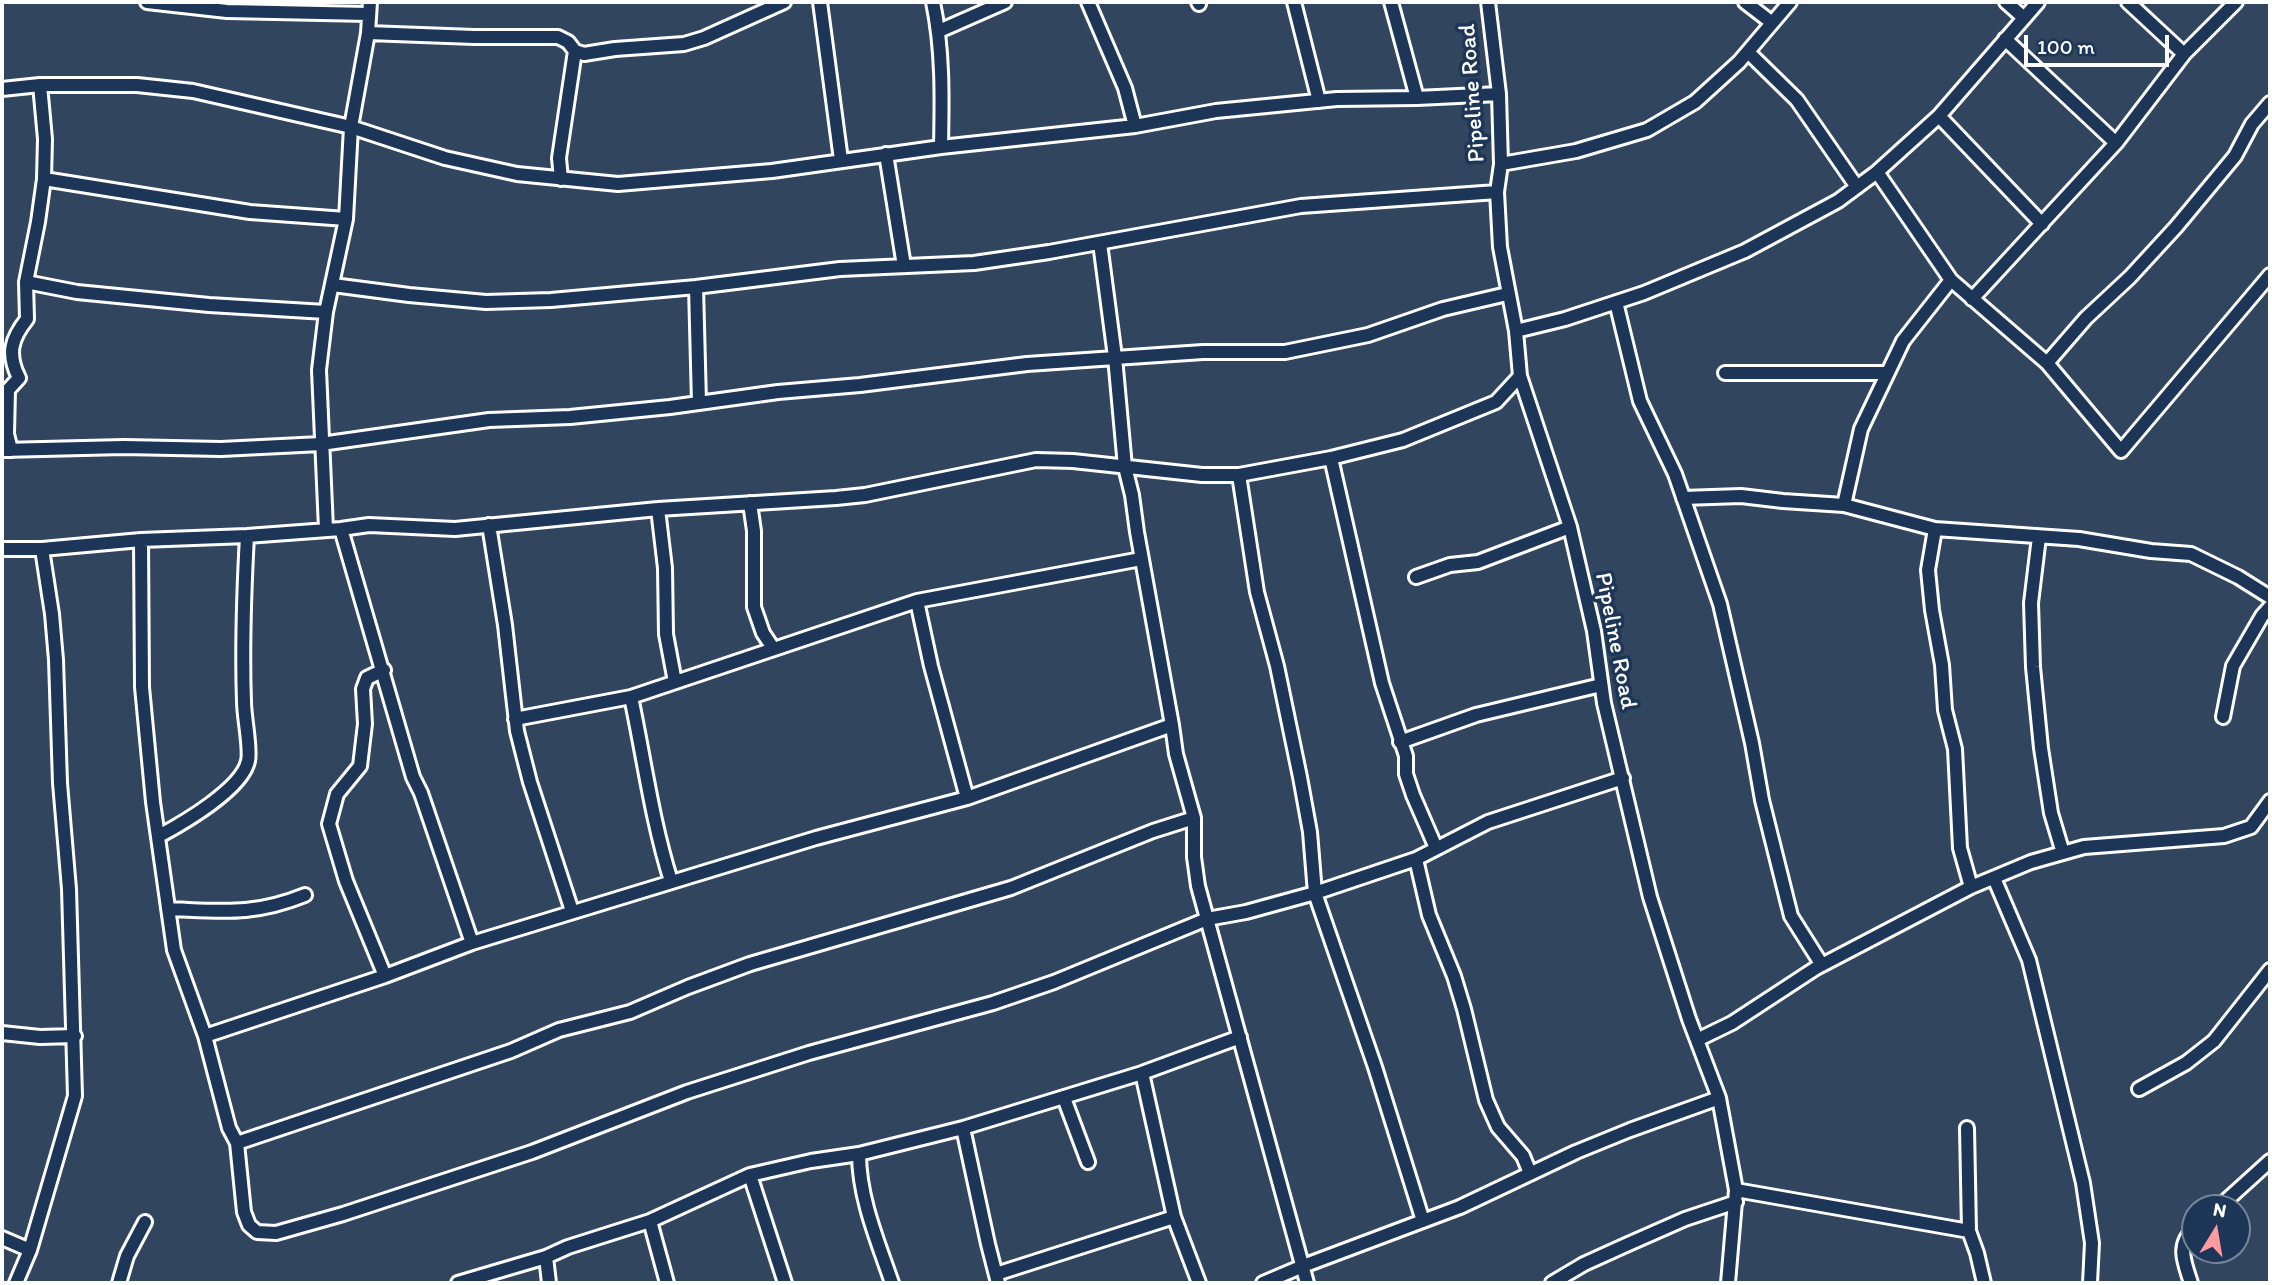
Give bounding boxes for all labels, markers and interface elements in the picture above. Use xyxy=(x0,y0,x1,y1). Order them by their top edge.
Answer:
scale bar xyxy=(2027,21,2172,65)
street label: Pipeline Road xyxy=(1454,23,1492,163)
text: 100 m xyxy=(2037,34,2095,59)
street label: Pipeline Road xyxy=(1588,570,1642,712)
north arrow xyxy=(2181,1194,2251,1264)
text: N xyxy=(2211,1197,2228,1222)

